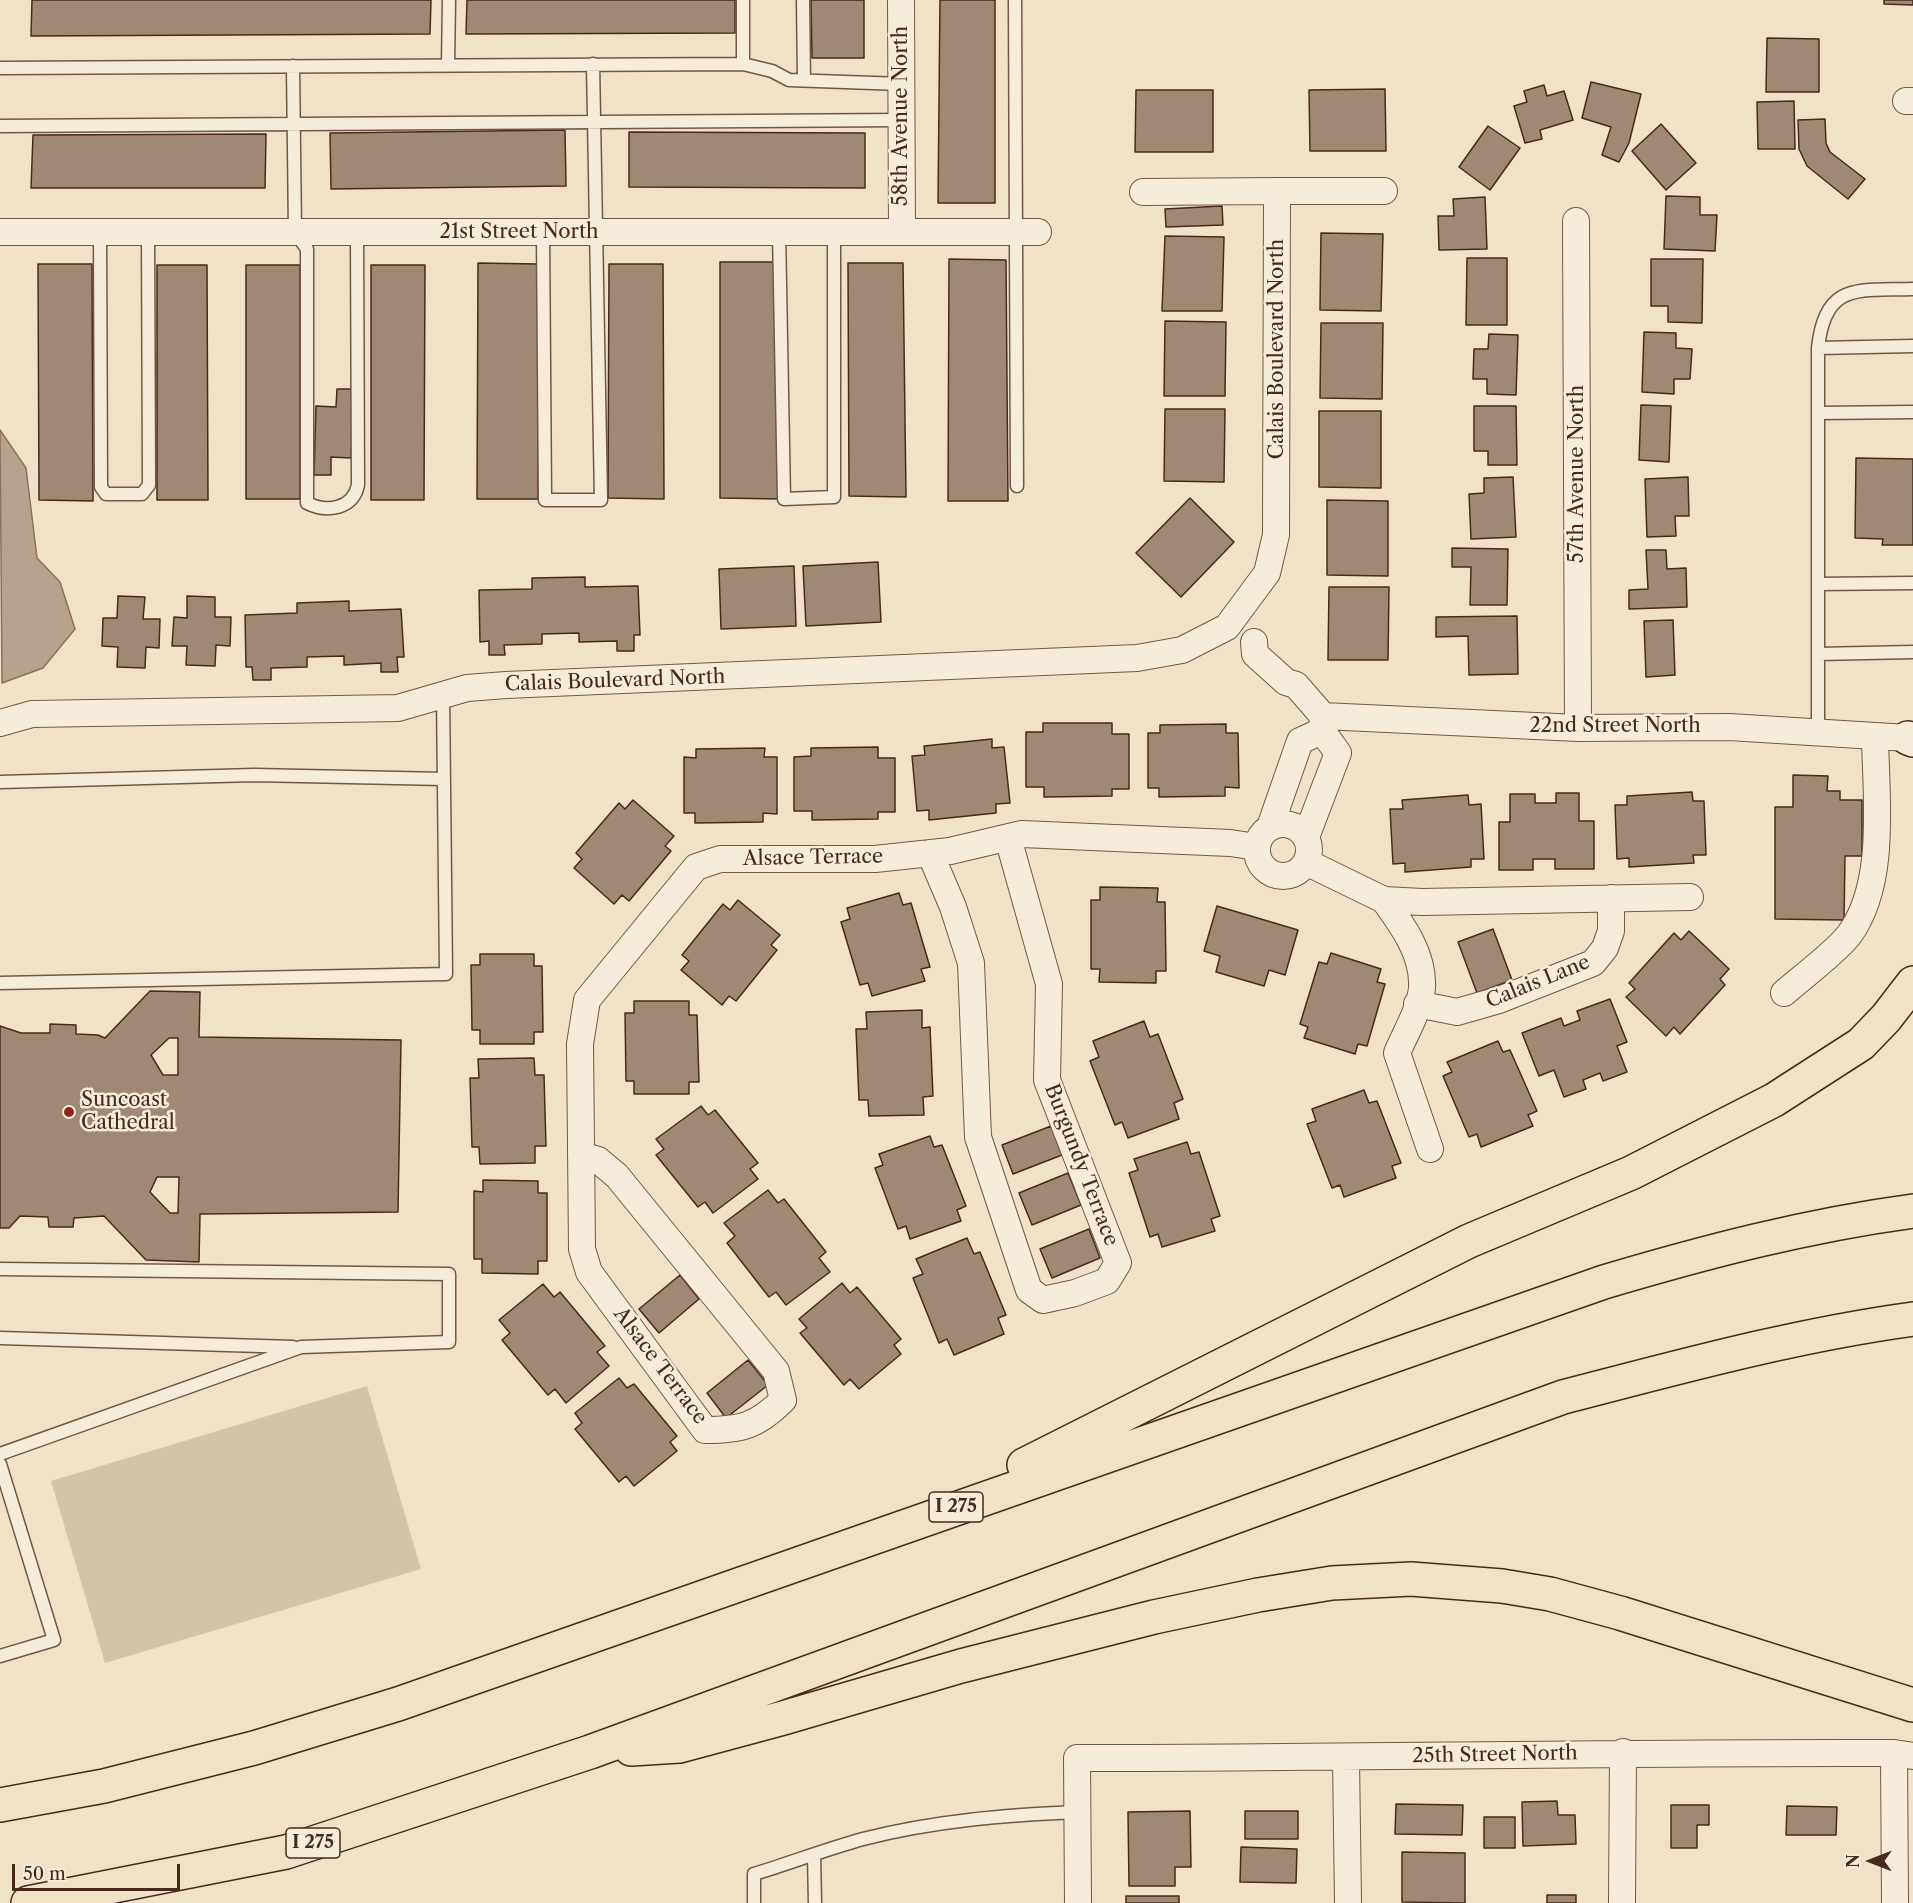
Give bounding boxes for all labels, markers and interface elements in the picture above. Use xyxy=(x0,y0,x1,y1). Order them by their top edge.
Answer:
street label: 58th Avenue North xyxy=(889,26,913,206)
street label: 21st Street North xyxy=(439,220,599,244)
street label: Calais Boulevard North xyxy=(1265,239,1289,459)
street label: 57th Avenue North xyxy=(1565,385,1589,563)
street label: Calais Boulevard North xyxy=(504,665,726,697)
street label: 22nd Street North xyxy=(1529,714,1701,738)
street label: Alsace Terrace xyxy=(743,845,883,871)
street label: Calais Lane xyxy=(1483,950,1593,1014)
street label: Burgundy Terrace xyxy=(1039,1081,1123,1249)
place label: Suncoast Cathedral xyxy=(81,1088,175,1135)
marker: Suncoast Cathedral xyxy=(62,1105,76,1119)
street label: Alsace Terrace xyxy=(608,1303,712,1429)
road number: I 275 xyxy=(929,1492,983,1522)
street label: 25th Street North xyxy=(1412,1742,1578,1768)
road number: I 275 xyxy=(286,1828,340,1858)
north arrow xyxy=(1841,1831,1901,1891)
scale bar xyxy=(15,1852,183,1890)
text: N xyxy=(1843,1854,1863,1868)
text: 50 m xyxy=(23,1863,66,1885)

